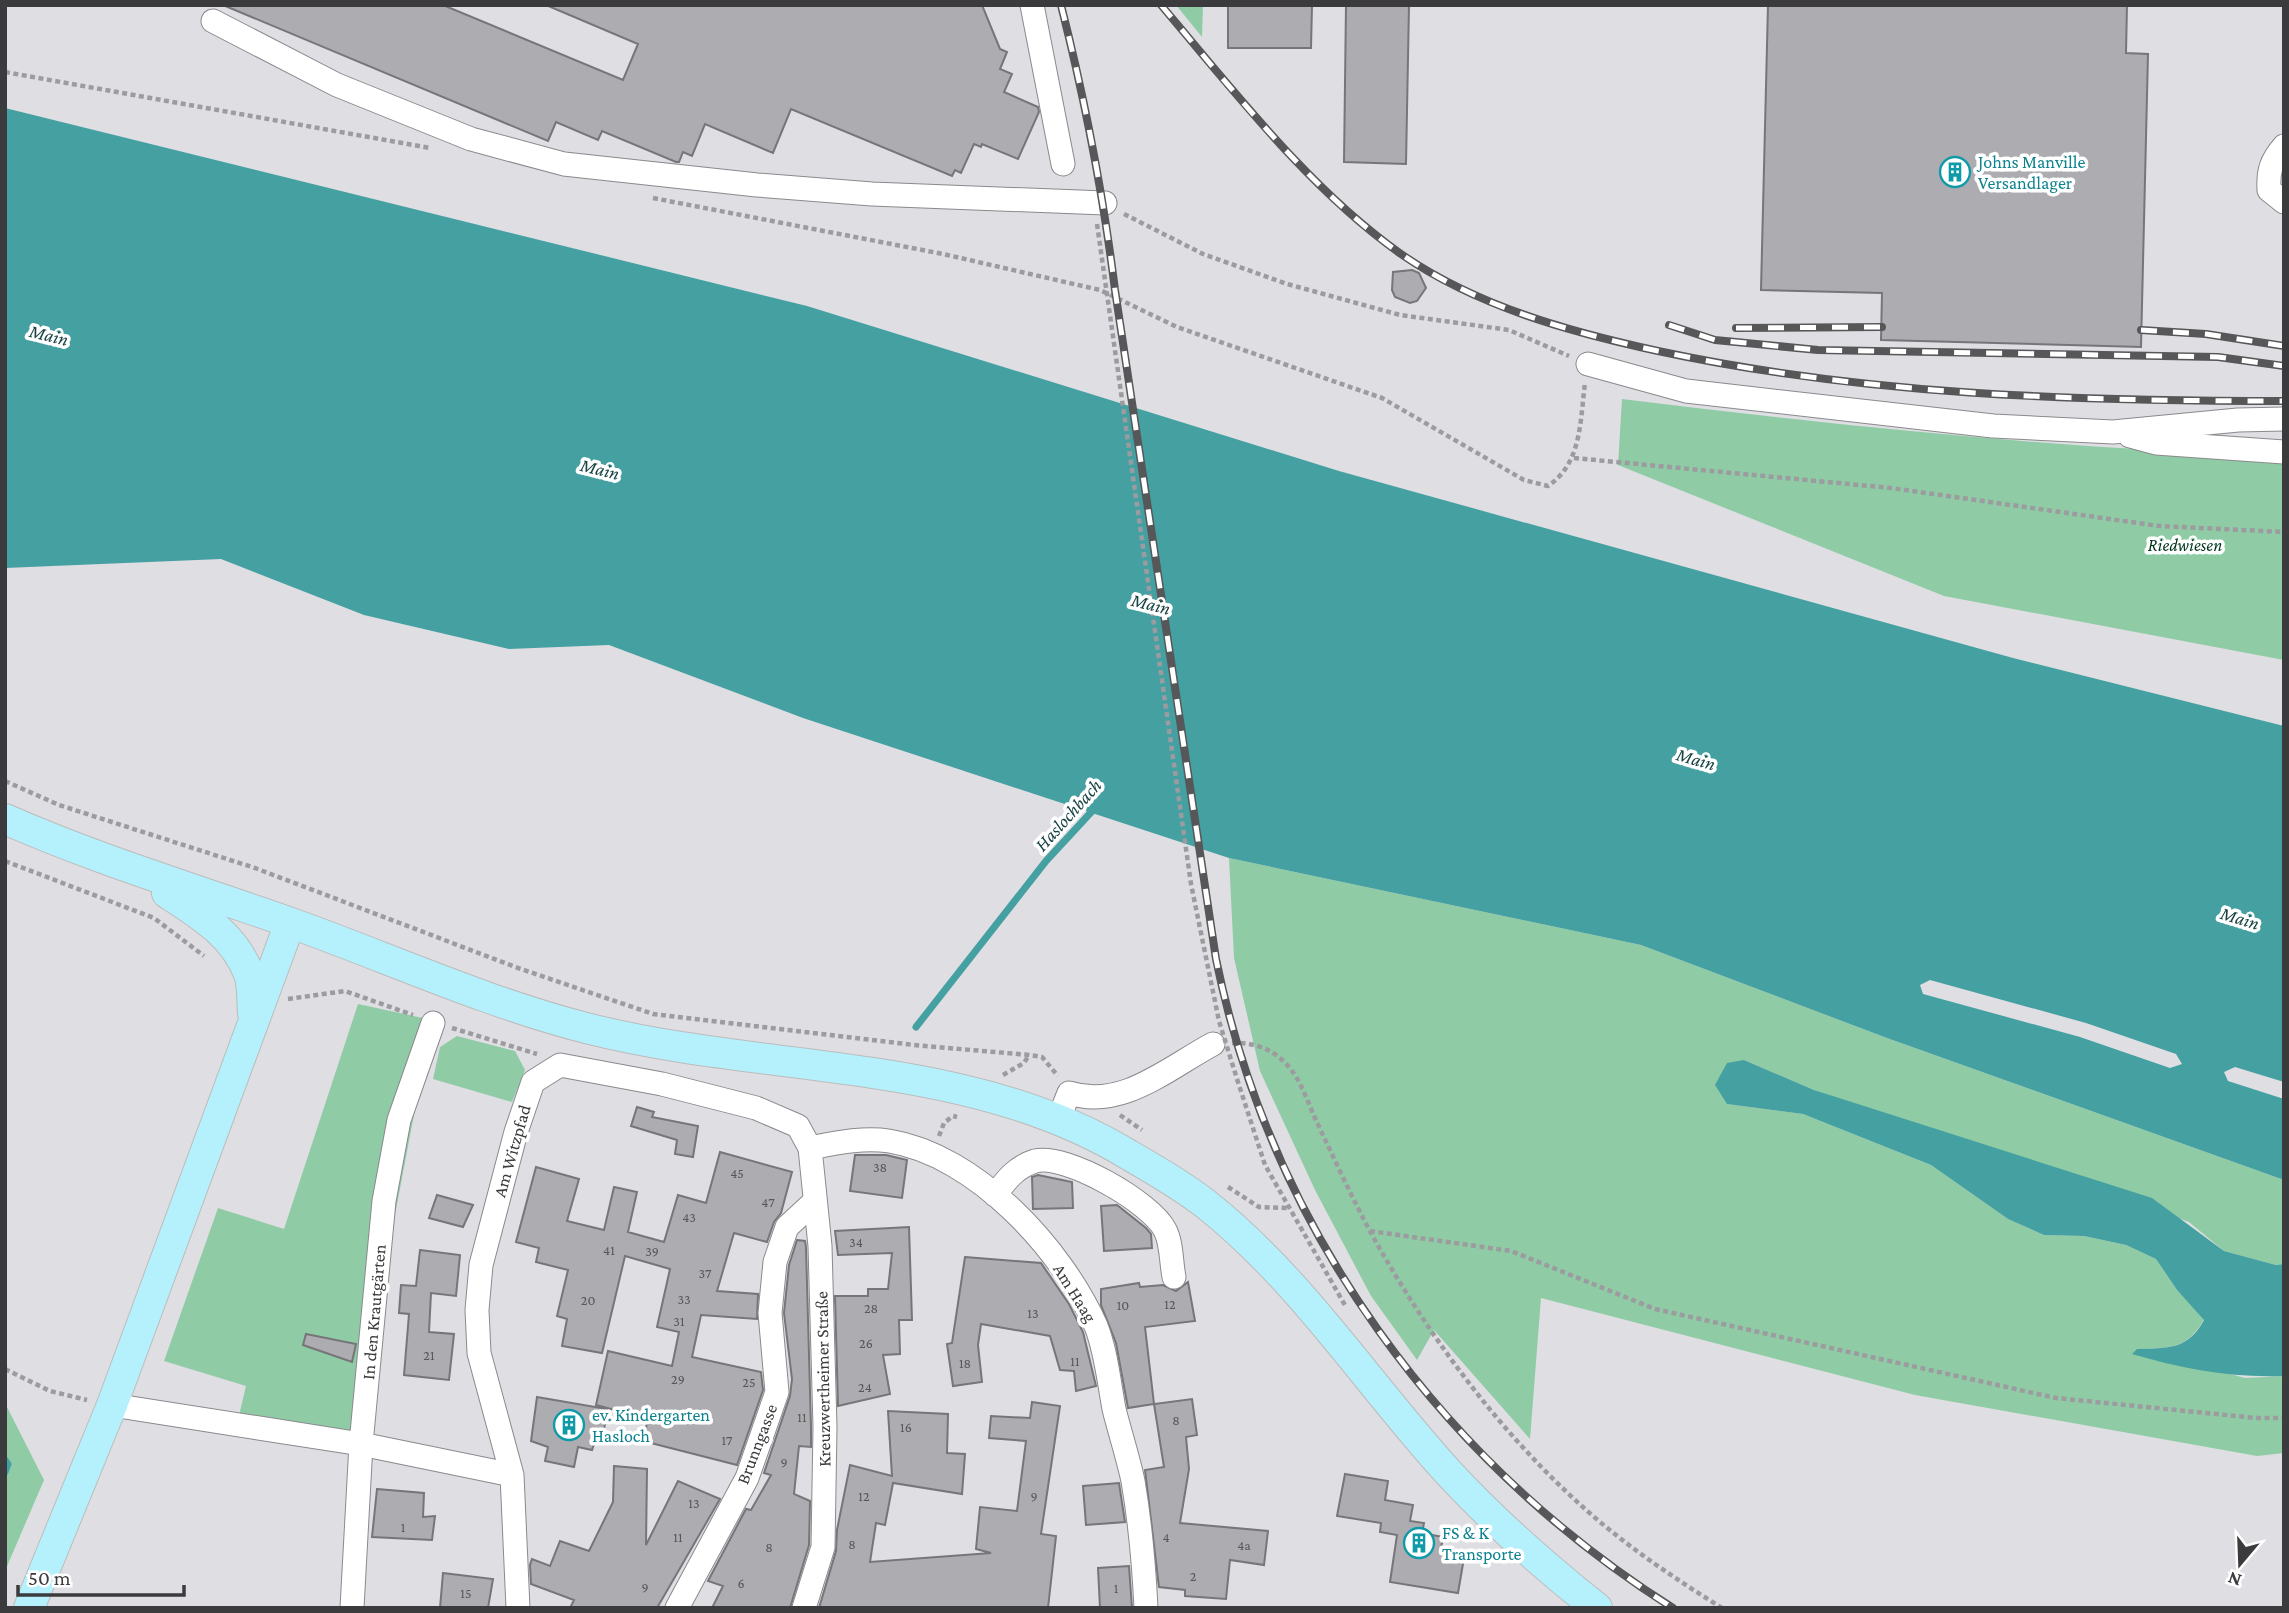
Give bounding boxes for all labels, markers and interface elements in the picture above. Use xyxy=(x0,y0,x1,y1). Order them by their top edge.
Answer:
place label: Johns Manville Versandlager xyxy=(1976,152,2085,193)
building icon: Johns Manville Versandlager xyxy=(1938,155,1972,189)
water label: Main xyxy=(26,320,71,350)
water label: Main xyxy=(577,454,622,484)
park label: Riedwiesen xyxy=(2148,535,2222,555)
water label: Main xyxy=(1128,589,1173,619)
water label: Main xyxy=(1673,743,1718,775)
water label: Haslochbach xyxy=(1030,775,1106,855)
water label: Main xyxy=(2217,902,2262,934)
street label: Am Witzpfad xyxy=(489,1102,535,1199)
house number: 38 xyxy=(873,1159,887,1175)
house number: 45 xyxy=(730,1165,744,1181)
house number: 47 xyxy=(761,1194,775,1210)
house number: 43 xyxy=(682,1209,696,1225)
house number: 34 xyxy=(849,1234,863,1250)
house number: 41 xyxy=(603,1242,615,1258)
street label: In den Krautgärten xyxy=(358,1243,390,1381)
house number: 39 xyxy=(645,1243,659,1259)
street label: Am Haag xyxy=(1049,1260,1101,1326)
house number: 37 xyxy=(699,1265,712,1281)
house number: 33 xyxy=(677,1291,691,1307)
street label: Kreuzwertheimer Straße xyxy=(811,1291,835,1467)
house number: 20 xyxy=(581,1292,595,1308)
house number: 12 xyxy=(1164,1296,1176,1312)
house number: 10 xyxy=(1117,1297,1129,1313)
house number: 28 xyxy=(864,1300,878,1316)
house number: 13 xyxy=(1027,1305,1039,1321)
house number: 31 xyxy=(673,1313,685,1329)
house number: 26 xyxy=(859,1335,873,1351)
house number: 21 xyxy=(423,1347,435,1363)
house number: 11 xyxy=(1070,1353,1080,1369)
house number: 18 xyxy=(959,1355,971,1371)
house number: 29 xyxy=(671,1371,685,1387)
house number: 25 xyxy=(742,1374,756,1390)
house number: 24 xyxy=(858,1379,872,1395)
street label: Brunngasse xyxy=(733,1401,781,1487)
place label: ev. Kindergarten Hasloch xyxy=(592,1405,710,1446)
building icon: ev. Kindergarten Hasloch xyxy=(552,1408,586,1442)
house number: 11 xyxy=(797,1409,807,1425)
house number: 8 xyxy=(1172,1412,1180,1428)
house number: 16 xyxy=(900,1419,912,1435)
house number: 17 xyxy=(721,1432,733,1448)
house number: 9 xyxy=(780,1454,788,1470)
house number: 12 xyxy=(858,1488,870,1504)
house number: 9 xyxy=(1030,1488,1038,1504)
house number: 13 xyxy=(688,1495,700,1511)
house number: 1 xyxy=(401,1519,406,1535)
place label: FS & K Transporte xyxy=(1442,1523,1522,1564)
building icon: FS & K Transporte xyxy=(1402,1526,1436,1560)
house number: 11 xyxy=(673,1529,683,1545)
house number: 4 xyxy=(1162,1529,1170,1545)
north arrow xyxy=(2205,1529,2275,1599)
house number: 8 xyxy=(848,1536,856,1552)
house number: 4a xyxy=(1237,1537,1251,1553)
house number: 8 xyxy=(765,1539,773,1555)
scale bar xyxy=(18,1554,184,1598)
text: 50 m xyxy=(28,1566,71,1590)
house number: 2 xyxy=(1190,1568,1197,1584)
text: N xyxy=(2225,1568,2244,1592)
house number: 6 xyxy=(737,1575,745,1591)
house number: 9 xyxy=(641,1579,649,1595)
house number: 1 xyxy=(1114,1580,1119,1596)
house number: 15 xyxy=(460,1585,472,1601)

